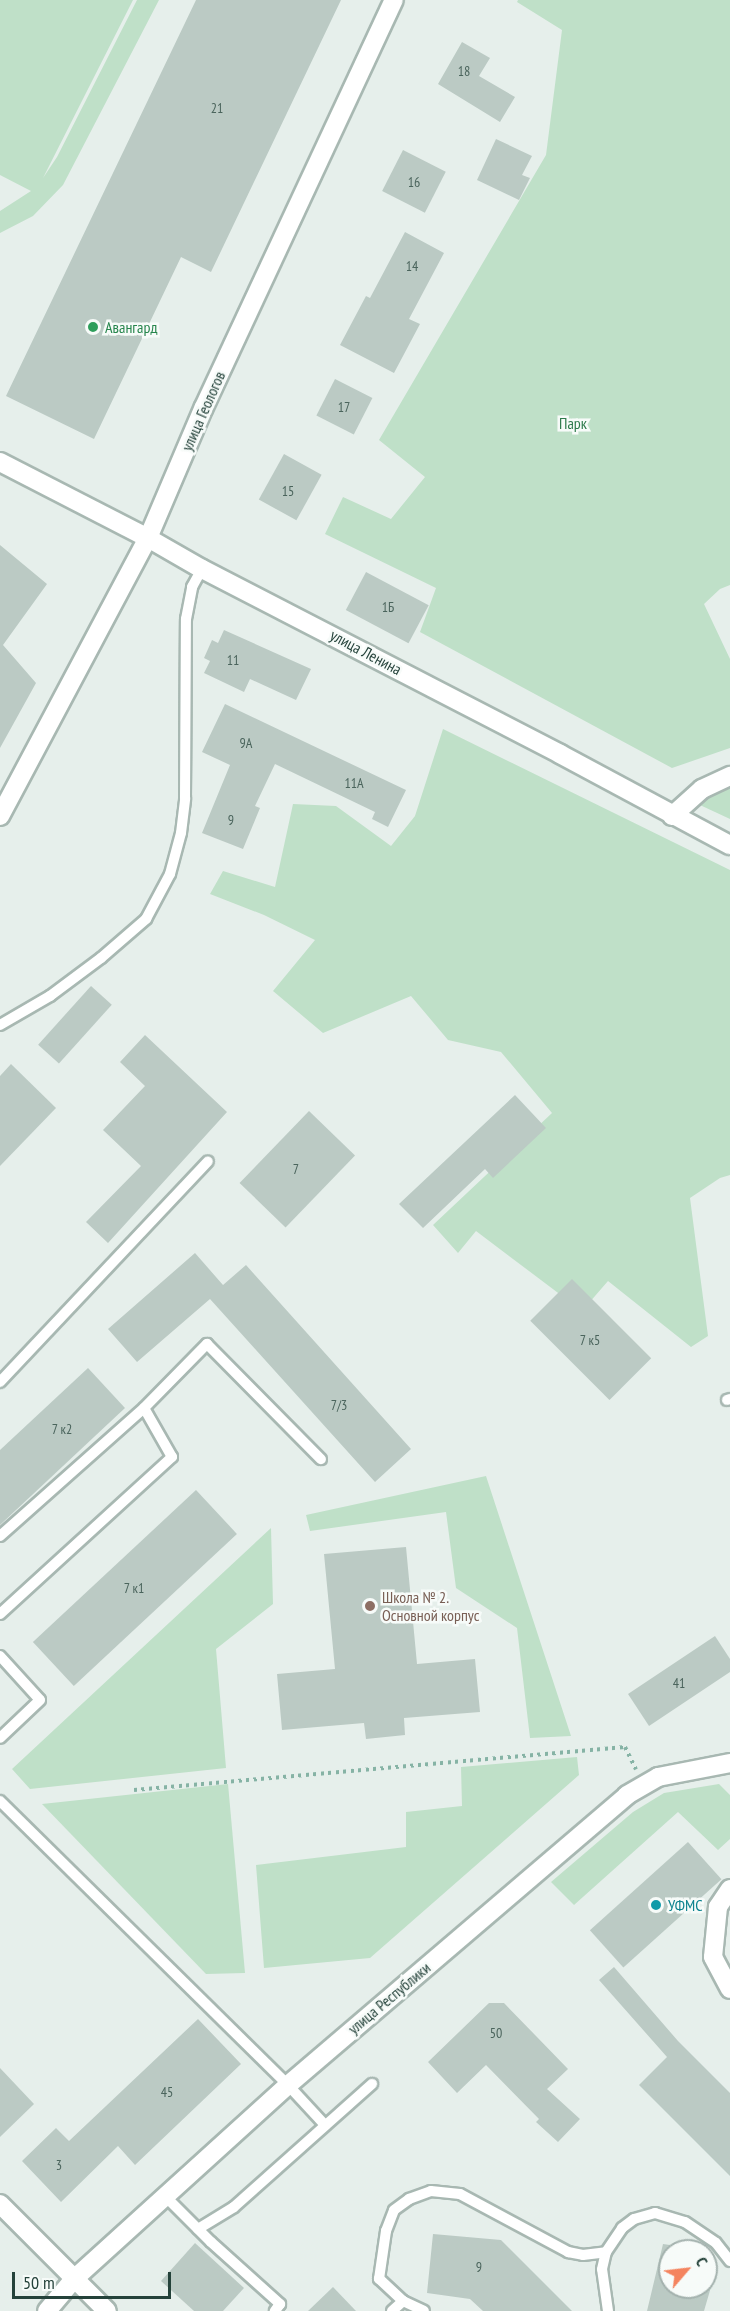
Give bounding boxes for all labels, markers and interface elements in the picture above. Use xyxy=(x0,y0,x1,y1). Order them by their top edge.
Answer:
house number: 18 xyxy=(458,63,470,79)
house number: 21 xyxy=(211,100,223,116)
house number: 16 xyxy=(408,174,420,190)
house number: 14 xyxy=(406,258,418,274)
place label: Авангард xyxy=(105,317,157,337)
marker: Авангард xyxy=(86,320,100,334)
street label: улица Геологов xyxy=(177,368,229,454)
house number: 17 xyxy=(338,399,350,415)
park label: Парк xyxy=(559,413,587,433)
house number: 15 xyxy=(282,483,294,499)
house number: 1Б xyxy=(382,599,394,615)
street label: улица Ленина xyxy=(327,625,405,679)
house number: 11 xyxy=(227,652,239,668)
house number: 9А xyxy=(240,735,252,751)
house number: 11А xyxy=(344,775,364,791)
house number: 9 xyxy=(228,812,234,828)
house number: 7 xyxy=(293,1161,299,1177)
house number: 7 к5 xyxy=(580,1332,600,1348)
house number: 7/3 xyxy=(331,1397,347,1413)
house number: 7 к2 xyxy=(52,1421,72,1437)
house number: 7 к1 xyxy=(124,1580,144,1596)
place label: Школа № 2. Основной корпус xyxy=(382,1587,480,1625)
marker: Школа № 2. Основной корпус xyxy=(363,1599,377,1613)
house number: 41 xyxy=(673,1675,685,1691)
place label: УФМС xyxy=(668,1895,702,1915)
marker: УФМС xyxy=(649,1898,663,1912)
street label: улица Республики xyxy=(344,1958,434,2038)
house number: 50 xyxy=(490,2025,502,2041)
house number: 45 xyxy=(161,2084,173,2100)
house number: 3 xyxy=(56,2157,62,2173)
north arrow xyxy=(658,2239,718,2299)
text: С xyxy=(692,2254,713,2269)
house number: 9 xyxy=(476,2259,482,2275)
scale bar xyxy=(15,2260,174,2298)
text: 50 m xyxy=(23,2271,55,2294)

